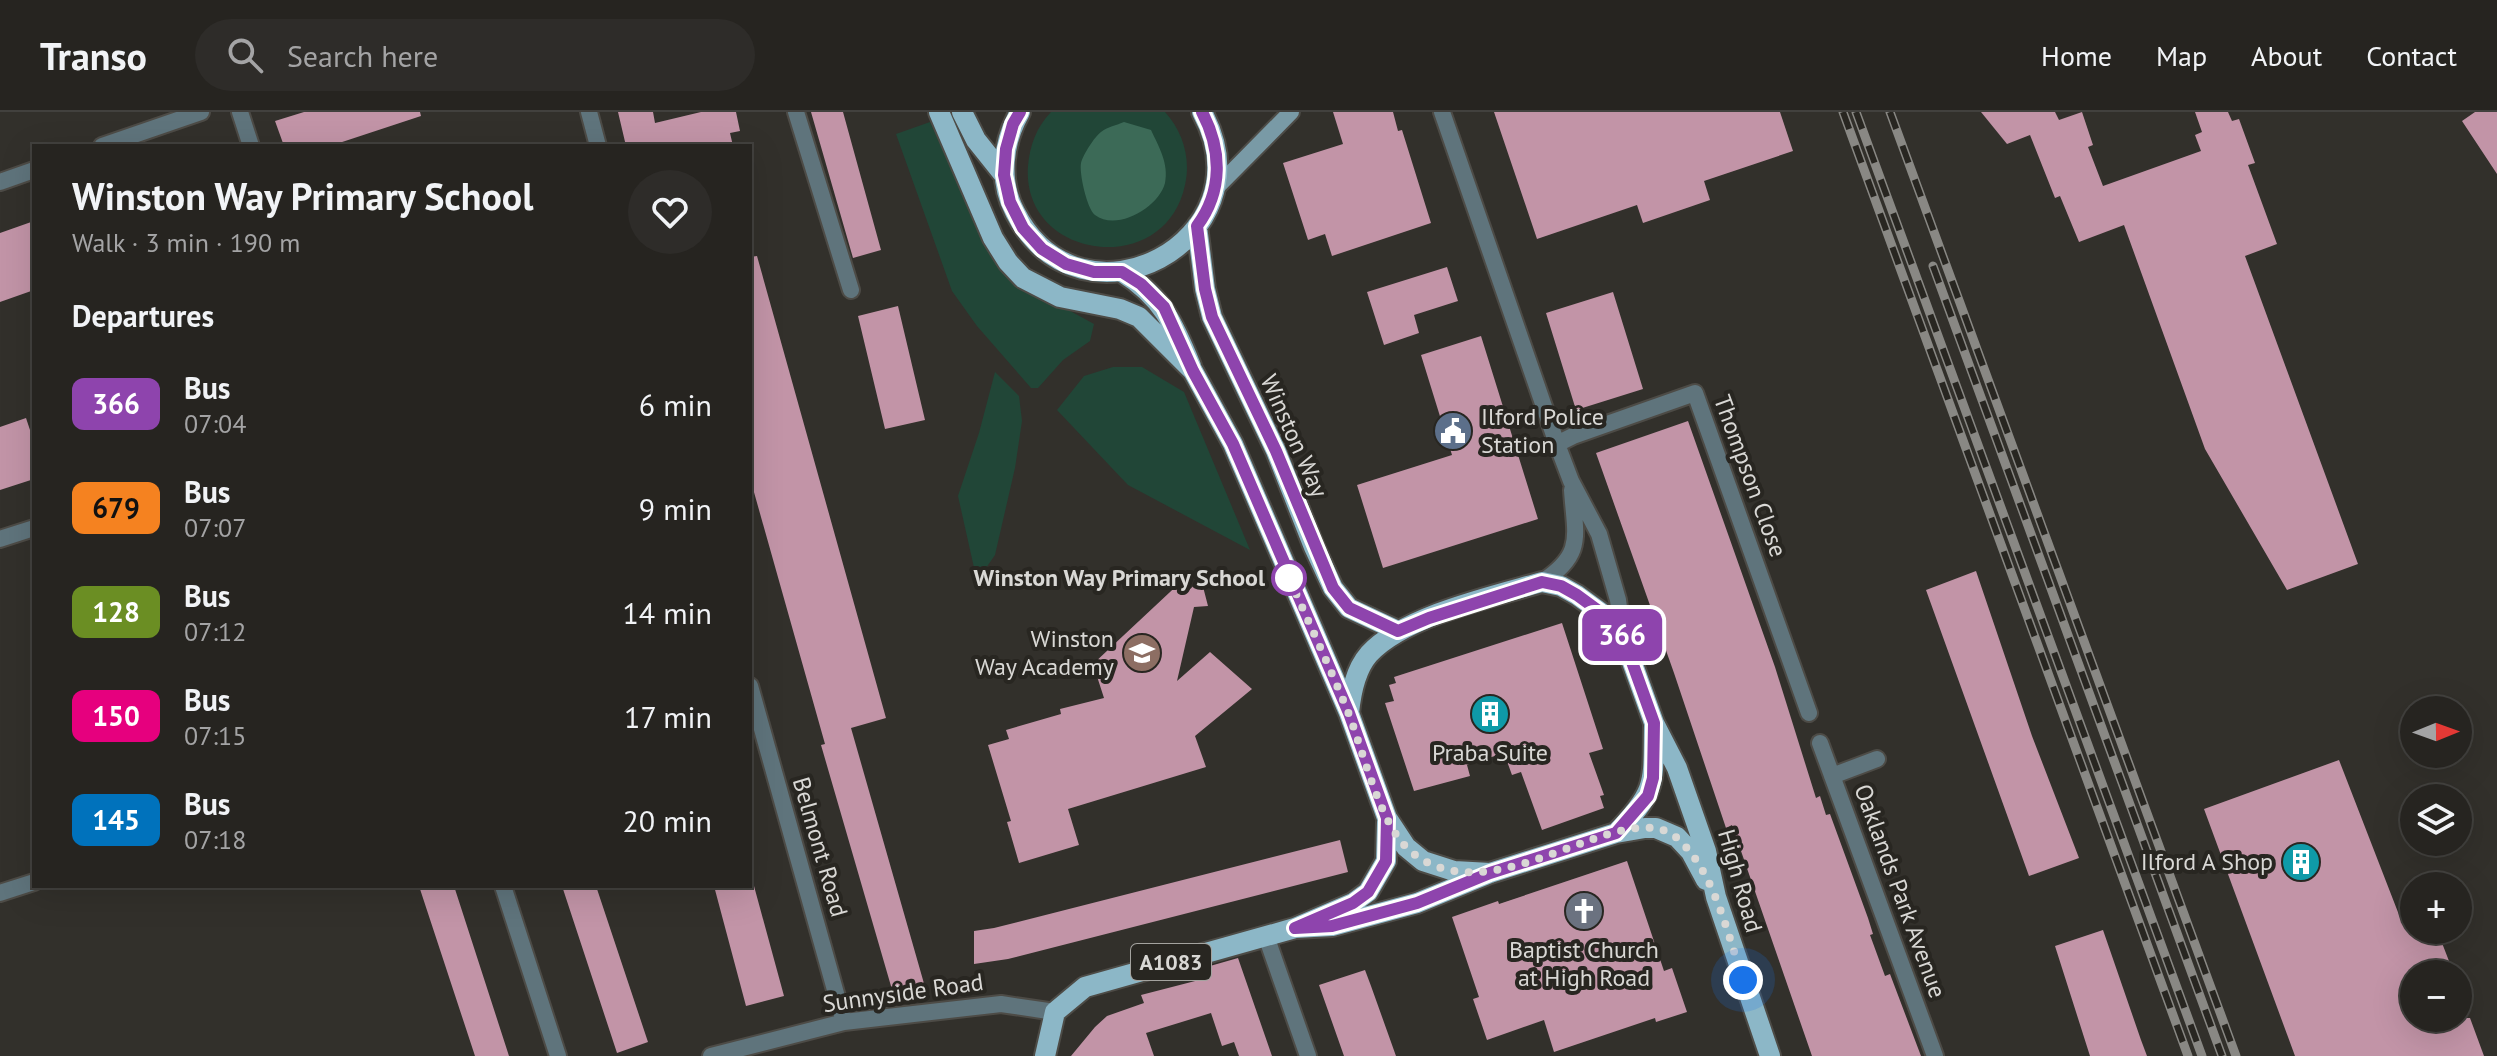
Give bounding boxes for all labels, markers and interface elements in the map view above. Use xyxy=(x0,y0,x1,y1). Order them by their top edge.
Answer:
search box xyxy=(195,19,755,91)
text: Transo xyxy=(40,31,147,80)
icon: search xyxy=(223,33,267,77)
text: Search here xyxy=(287,36,438,75)
text: Home xyxy=(2041,37,2112,74)
text: Map xyxy=(2156,37,2207,74)
text: About xyxy=(2251,37,2322,74)
text: Contact xyxy=(2366,37,2457,74)
button: heart xyxy=(628,170,712,254)
text: Winston Way Primary School xyxy=(72,171,533,220)
text: Walk · 3 min · 190 m xyxy=(72,226,300,259)
text: Departures xyxy=(72,296,214,335)
text: Bus xyxy=(184,368,231,407)
street label: Winston Way xyxy=(1254,370,1335,502)
text: 366 xyxy=(92,385,140,422)
text: 6 min xyxy=(639,385,712,424)
street label: Thompson Close xyxy=(1707,391,1794,561)
place label: Ilford Police Station xyxy=(1481,401,1604,460)
text: 07:04 xyxy=(184,407,246,440)
public building icon: Ilford Police Station xyxy=(1432,410,1474,452)
text: Bus xyxy=(184,472,231,511)
text: 679 xyxy=(92,489,140,526)
text: 9 min xyxy=(639,489,712,528)
text: 07:07 xyxy=(184,511,246,544)
marker: Winston Way Primary School xyxy=(1272,561,1306,595)
place label: Winston Way Primary School xyxy=(974,562,1266,593)
text: Bus xyxy=(184,576,231,615)
text: 128 xyxy=(92,593,140,630)
text: 14 min xyxy=(622,593,712,632)
line badge: 366 xyxy=(1576,609,1668,661)
text: 07:12 xyxy=(184,615,246,648)
text: 366 xyxy=(1598,616,1646,653)
place label: Winston Way Academy xyxy=(975,623,1114,682)
school or university icon: Winston Way Academy xyxy=(1121,632,1163,674)
text: Bus xyxy=(184,680,231,719)
building icon: Praba Suite xyxy=(1469,693,1511,735)
north arrow xyxy=(2400,696,2472,768)
map controls xyxy=(2400,696,2472,1032)
text: 150 xyxy=(92,697,140,734)
text: 17 min xyxy=(624,697,712,736)
text: 07:15 xyxy=(184,719,246,752)
place label: Praba Suite xyxy=(1432,737,1548,768)
street label: Belmont Road xyxy=(786,773,855,920)
street label: Oaklands Park Avenue xyxy=(1847,780,1954,1002)
text: Bus xyxy=(184,784,231,823)
button: layers xyxy=(2400,784,2472,856)
text: 145 xyxy=(92,801,140,838)
text: 20 min xyxy=(622,801,712,840)
text: 07:18 xyxy=(184,823,246,856)
street label: High Road xyxy=(1711,826,1770,936)
building icon: Ilford A Shop xyxy=(2280,841,2322,883)
place label: Ilford A Shop xyxy=(2141,846,2273,877)
button: + xyxy=(2400,872,2472,944)
church icon: Baptist Church at High Road xyxy=(1563,890,1605,932)
place label: Baptist Church at High Road xyxy=(1509,934,1659,993)
road number: A1083 xyxy=(1131,944,1211,980)
your location xyxy=(1723,960,1763,1000)
button: − xyxy=(2400,960,2472,1032)
street label: Sunnyside Road xyxy=(821,966,985,1019)

